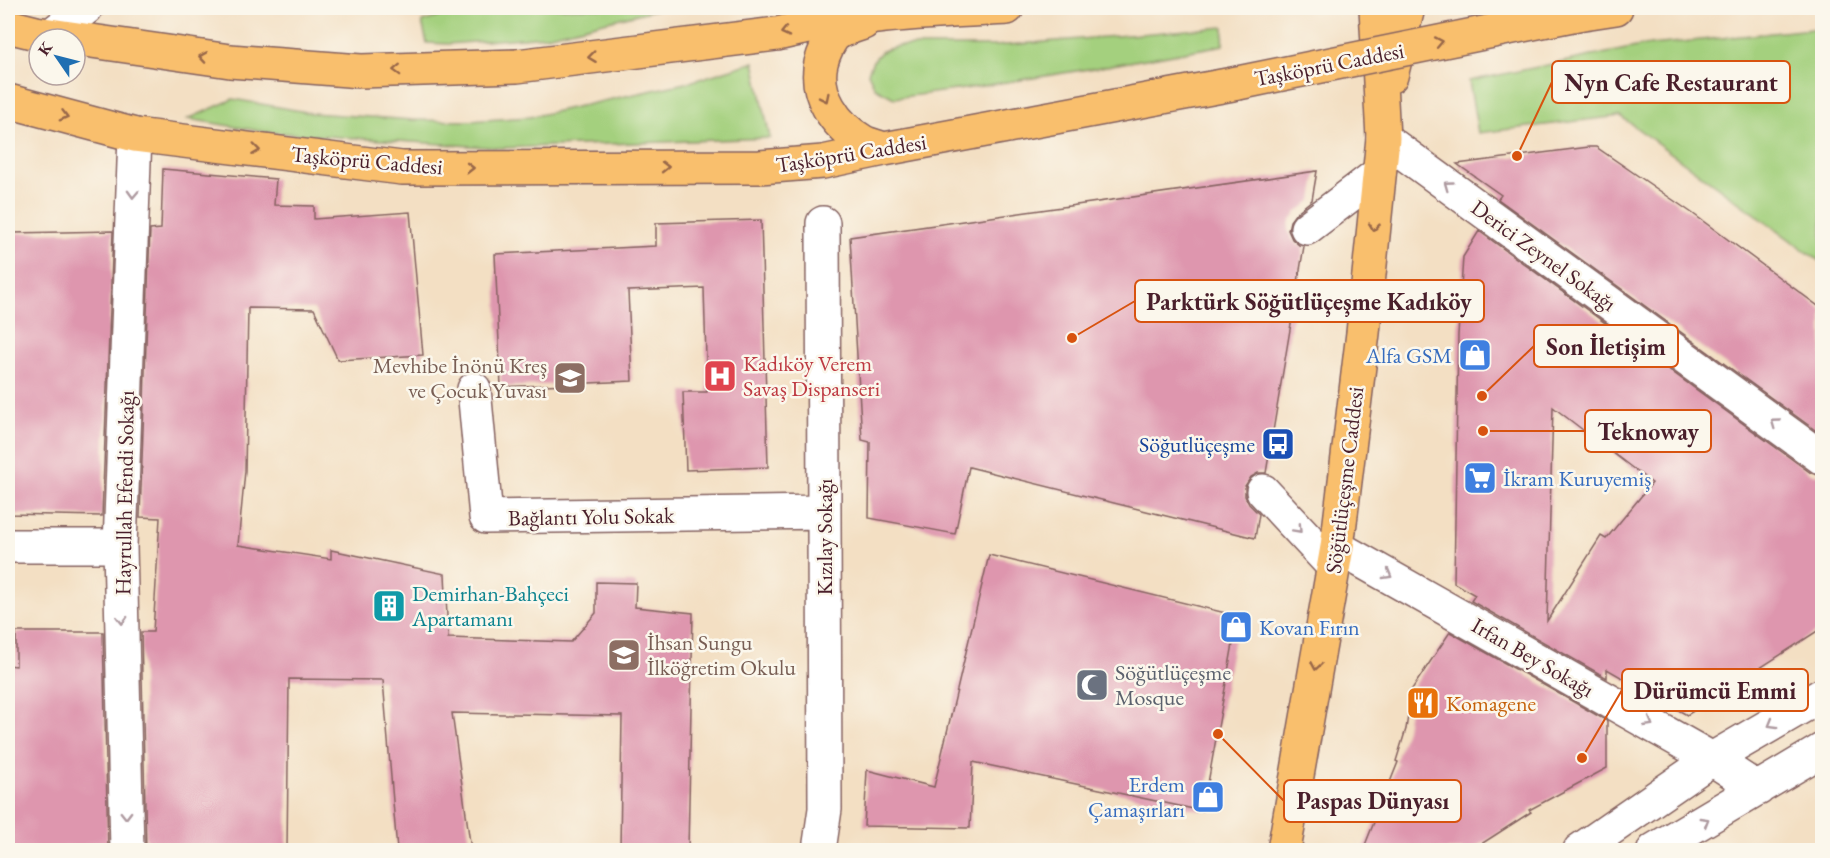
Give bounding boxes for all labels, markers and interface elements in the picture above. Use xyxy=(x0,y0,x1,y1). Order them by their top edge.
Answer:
one-way arrow xyxy=(780,24,790,37)
north arrow xyxy=(27,27,87,87)
street label: Taşköprü Caddesi xyxy=(1252,36,1406,93)
one-way arrow xyxy=(1434,36,1444,49)
text: K xyxy=(33,37,58,60)
one-way arrow xyxy=(587,50,596,63)
one-way arrow xyxy=(198,51,208,64)
callout: Nyn Cafe Restaurant xyxy=(1552,61,1790,103)
one-way arrow xyxy=(393,63,402,76)
text: Nyn Cafe Restaurant xyxy=(1564,67,1778,99)
one-way arrow xyxy=(818,92,830,103)
one-way arrow xyxy=(58,109,69,121)
street label: Taşköprü Caddesi xyxy=(774,127,928,180)
street label: Taşköprü Caddesi xyxy=(290,139,444,182)
one-way arrow xyxy=(251,143,260,156)
one-way arrow xyxy=(661,161,670,173)
one-way arrow xyxy=(466,162,475,174)
one-way arrow xyxy=(1443,181,1454,192)
one-way arrow xyxy=(127,189,140,198)
street label: Derici Zeynel Sokağı xyxy=(1465,193,1622,318)
one-way arrow xyxy=(1368,223,1381,232)
callout: Parktürk Söğütlüçeşme Kadıköy xyxy=(1135,280,1484,322)
text: Parktürk Söğütlüçeşme Kadıköy xyxy=(1146,286,1472,318)
callout: Son İletişim xyxy=(1534,325,1678,367)
text: Son İletişim xyxy=(1546,331,1666,362)
shop icon: Alfa GSM xyxy=(1457,337,1493,373)
place label: Alfa GSM xyxy=(1365,341,1452,370)
place label: Kadıköy Verem Savaş Dispanseri xyxy=(743,349,880,403)
place label: Mevhibe İnönü Kreş ve Çocuk Yuvası xyxy=(373,351,547,405)
hospital icon: Kadıköy Verem Savaş Dispanseri xyxy=(702,358,738,394)
school or university icon: Mevhibe İnönü Kreş ve Çocuk Yuvası xyxy=(552,360,588,396)
street label: Söğütlüçeşme Caddesi xyxy=(1319,385,1370,575)
street label: Hayrullah Efendi Sokağı xyxy=(108,390,141,596)
callout: Teknoway xyxy=(1585,410,1711,452)
text: Teknoway xyxy=(1597,416,1699,448)
one-way arrow xyxy=(1771,420,1782,431)
bus stop icon: Söğutlüçeşme xyxy=(1260,426,1296,462)
place label: Söğutlüçeşme xyxy=(1139,430,1255,459)
supermarket icon: İkram Kuruyemiş xyxy=(1462,460,1498,496)
place label: İkram Kuruyemiş xyxy=(1503,464,1651,493)
street label: Kızılay Sokağı xyxy=(810,479,839,595)
street label: Bağlantı Yolu Sokak xyxy=(508,501,675,532)
one-way arrow xyxy=(1291,522,1302,533)
one-way arrow xyxy=(1382,568,1392,580)
place label: Demirhan-Bahçeci Apartamanı xyxy=(411,579,569,633)
building icon: Demirhan-Bahçeci Apartamanı xyxy=(371,588,407,624)
shop icon: Kovan Fırın xyxy=(1218,609,1254,645)
street label: Irfan Bey Sokağı xyxy=(1466,611,1599,704)
place label: Kovan Fırın xyxy=(1259,613,1360,642)
one-way arrow xyxy=(116,615,128,624)
place label: İhsan Sungu İlköğretim Okulu xyxy=(647,628,796,682)
school or university icon: İhsan Sungu İlköğretim Okulu xyxy=(606,637,642,673)
place label: Söğütlüçeşme Mosque xyxy=(1115,658,1231,712)
one-way arrow xyxy=(1310,661,1323,671)
mosque icon: Söğütlüçeşme Mosque xyxy=(1074,667,1110,703)
callout: Dürümcü Emmi xyxy=(1622,669,1808,711)
text: Dürümcü Emmi xyxy=(1634,675,1796,706)
restaurant icon: Komagene xyxy=(1405,685,1441,721)
place label: Komagene xyxy=(1446,689,1537,718)
one-way arrow xyxy=(1643,716,1653,728)
one-way arrow xyxy=(1768,717,1778,728)
place label: Erdem Çamaşırları xyxy=(1088,770,1185,824)
shop icon: Erdem Çamaşırları xyxy=(1190,779,1226,815)
callout: Paspas Dünyası xyxy=(1284,780,1461,822)
text: Paspas Dünyası xyxy=(1297,785,1449,817)
one-way arrow xyxy=(120,810,132,819)
one-way arrow xyxy=(1699,816,1709,828)

